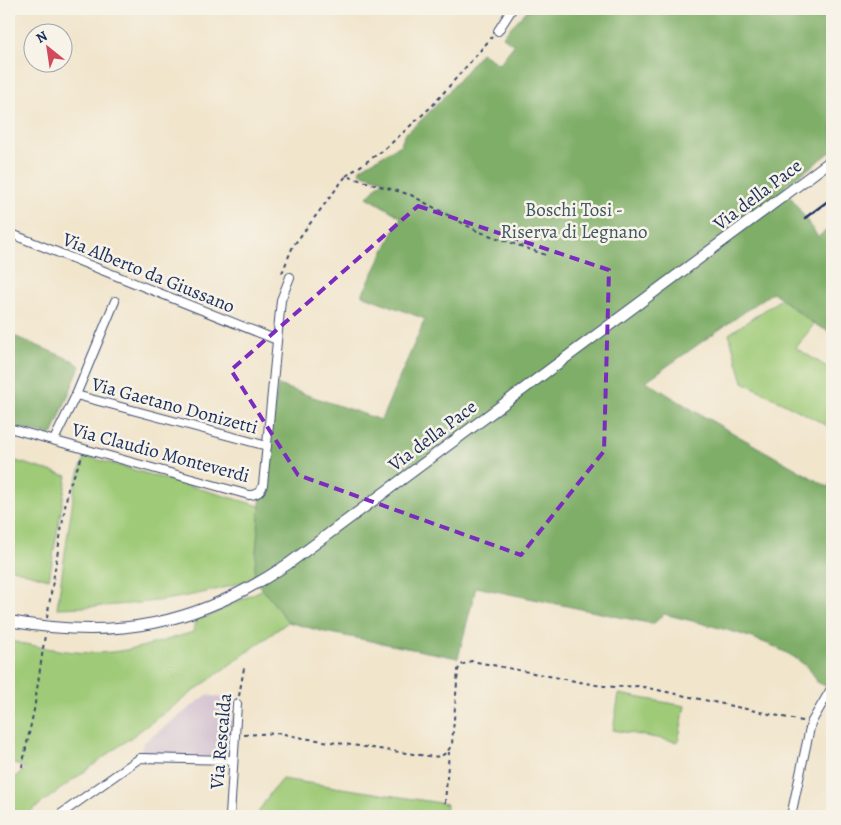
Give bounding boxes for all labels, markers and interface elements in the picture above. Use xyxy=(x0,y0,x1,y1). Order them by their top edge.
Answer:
north arrow xyxy=(22,22,72,72)
text: N xyxy=(33,26,51,48)
street label: Via della Pace xyxy=(707,153,807,237)
park label: Boschi Tosi - Riserva di Legnano xyxy=(500,197,648,245)
street label: Via Alberto da Giussano xyxy=(58,226,239,319)
street label: Via Gaetano Donizetti xyxy=(88,371,261,441)
street label: Via della Pace xyxy=(382,394,482,478)
street label: Via Claudio Monteverdi xyxy=(68,416,252,489)
street label: Via Rescalda xyxy=(204,692,238,791)

